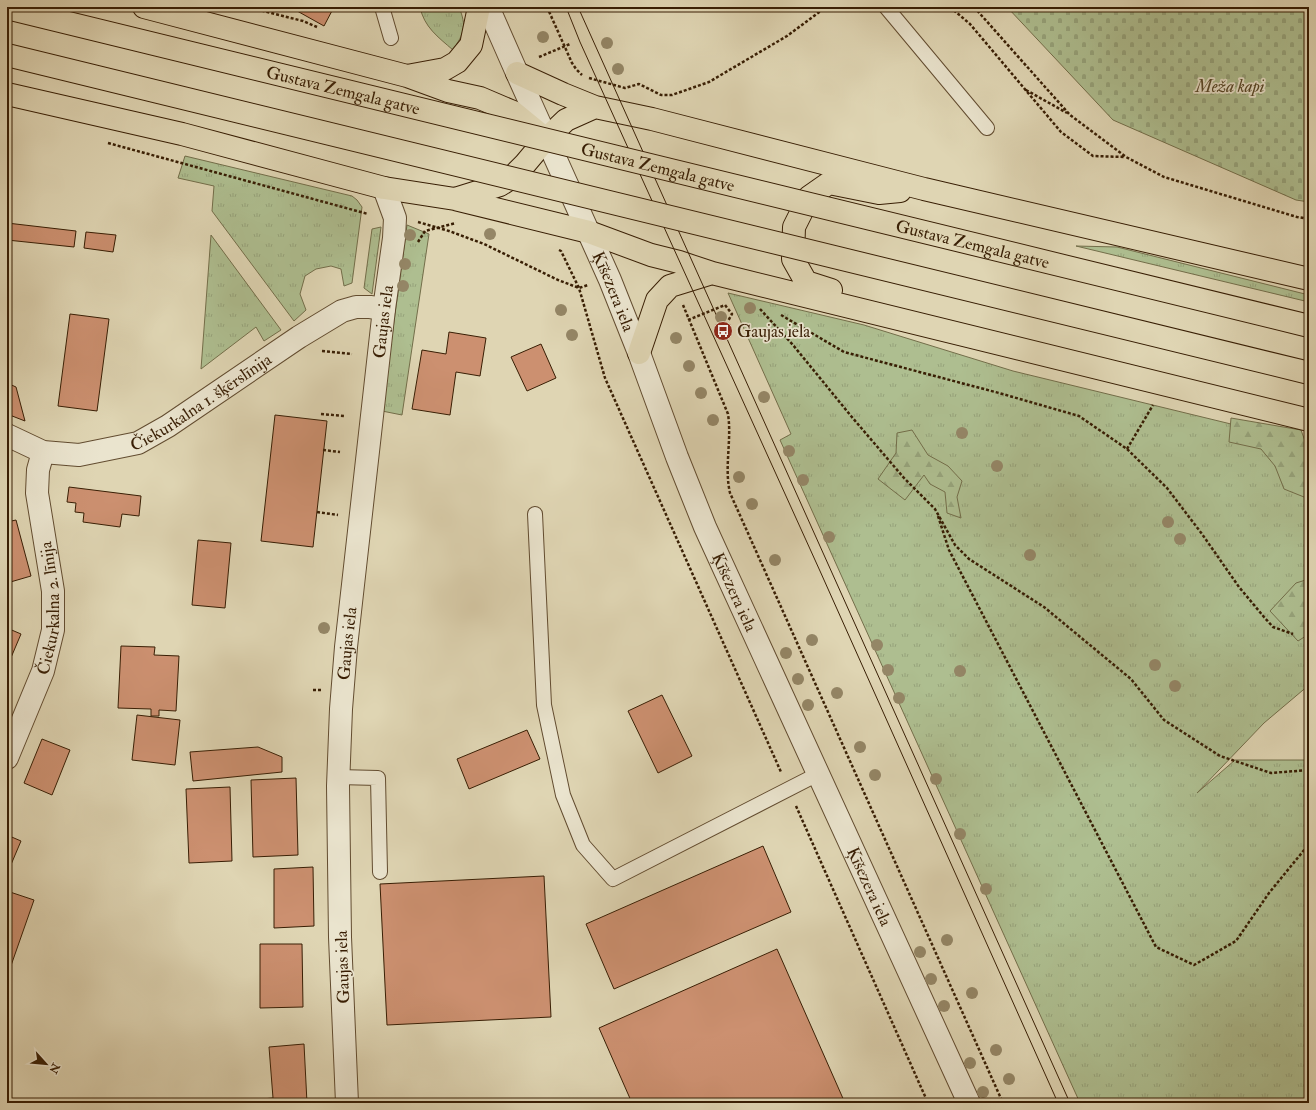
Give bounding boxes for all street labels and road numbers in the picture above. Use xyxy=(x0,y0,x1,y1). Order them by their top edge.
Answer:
street label: Gustava Zemgala gatve xyxy=(264,62,422,119)
street label: Gustava Zemgala gatve xyxy=(579,139,737,196)
street label: Gustava Zemgala gatve xyxy=(893,215,1052,273)
street label: Ķīšezera iela xyxy=(588,248,640,335)
street label: Gaujas iela xyxy=(369,283,398,359)
street label: Čiekurkalna 1. šķērslīnija xyxy=(128,348,277,455)
street label: Čiekurkalna 2. līnija xyxy=(32,539,64,677)
street label: Ķīšezera iela xyxy=(707,549,762,636)
street label: Gaujas iela xyxy=(333,605,362,681)
street label: Ķīšezera iela xyxy=(842,844,897,930)
street label: Gaujas iela xyxy=(331,929,354,1004)

